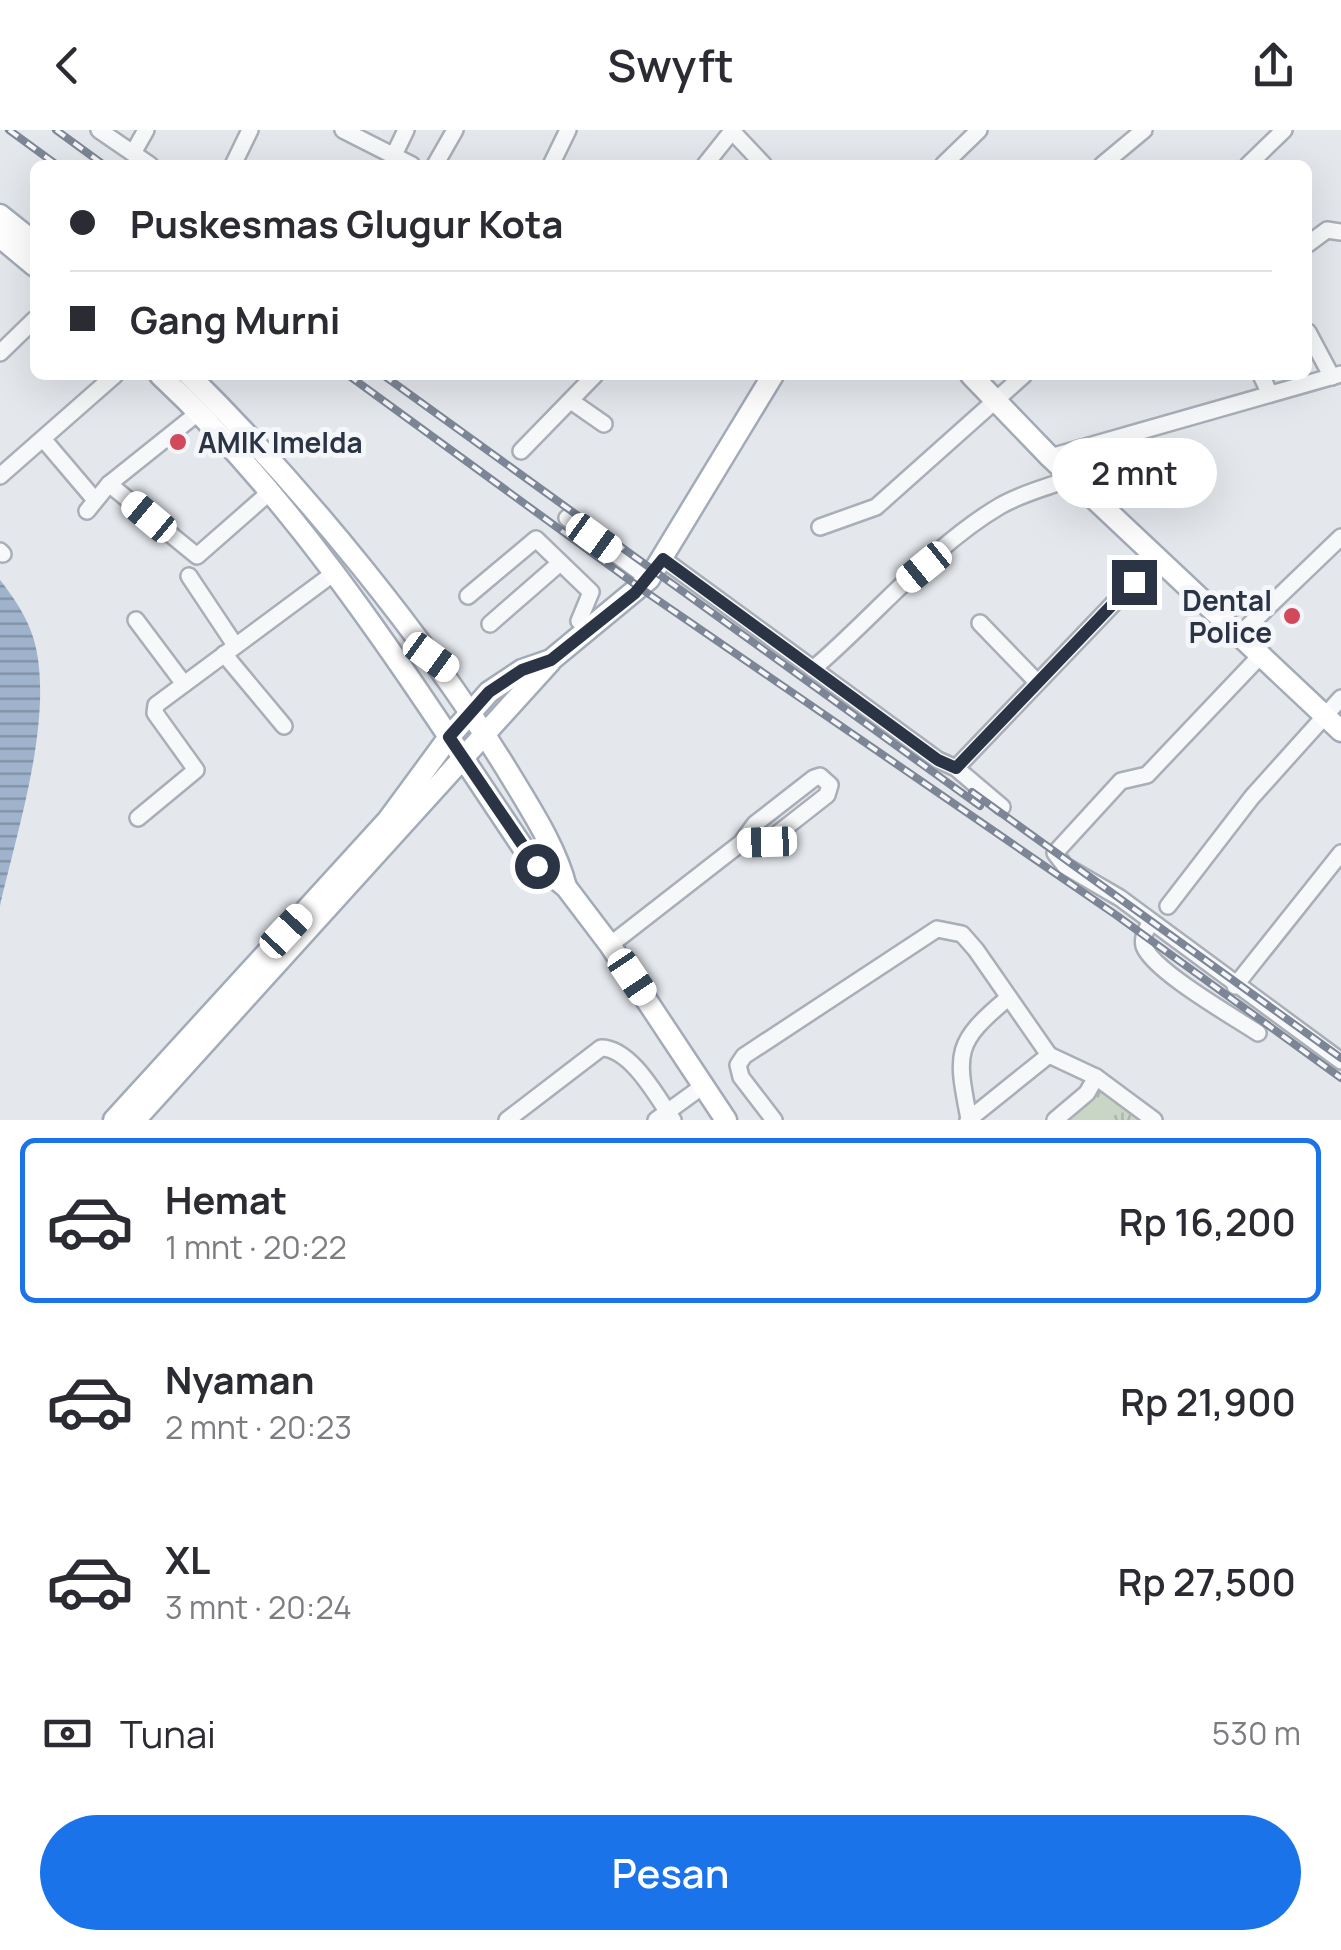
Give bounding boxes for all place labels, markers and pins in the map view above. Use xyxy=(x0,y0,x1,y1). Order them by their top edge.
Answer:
place label: AMIK Imelda xyxy=(198,423,363,461)
marker: AMIK Imelda xyxy=(167,431,189,453)
place label: Dental Police xyxy=(1182,581,1272,651)
marker: Dental Police xyxy=(1281,605,1303,627)

